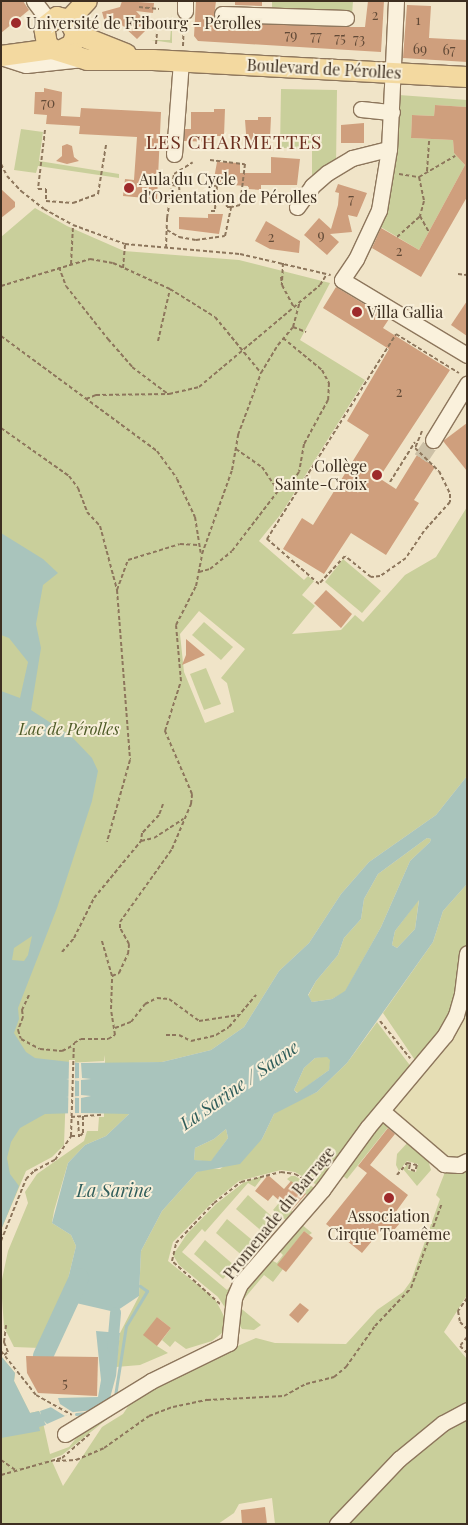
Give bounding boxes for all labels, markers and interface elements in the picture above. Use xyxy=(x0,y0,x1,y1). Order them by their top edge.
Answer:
house number: 2 xyxy=(372,7,378,23)
house number: 1 xyxy=(415,12,421,28)
place label: Université de Fribourg - Pérolles xyxy=(26,13,261,33)
marker: Université de Fribourg - Pérolles xyxy=(10,17,22,29)
house number: 79 xyxy=(285,27,297,43)
house number: 77 xyxy=(310,28,322,44)
house number: 75 xyxy=(334,30,346,46)
house number: 73 xyxy=(353,31,365,47)
house number: 69 xyxy=(413,41,427,57)
house number: 67 xyxy=(443,42,455,58)
street label: Boulevard de Pérolles xyxy=(246,55,402,83)
house number: 70 xyxy=(41,95,55,111)
district label: LES CHARMETTES xyxy=(144,131,324,153)
place label: Aula du Cycle d'Orientation de Pérolles xyxy=(139,169,317,207)
marker: Aula du Cycle d'Orientation de Pérolles xyxy=(123,182,135,194)
house number: 7 xyxy=(348,191,354,207)
house number: 9 xyxy=(317,227,325,243)
house number: 2 xyxy=(268,229,274,245)
house number: 2 xyxy=(396,243,402,259)
place label: Villa Gallia xyxy=(367,302,443,322)
marker: Villa Gallia xyxy=(351,306,363,318)
house number: 2 xyxy=(396,384,402,400)
place label: Collège Sainte-Croix xyxy=(275,456,367,494)
marker: Collège Sainte-Croix xyxy=(371,469,383,481)
park label: Lac de Pérolles xyxy=(19,719,119,739)
water label: La Sarine / Saane xyxy=(176,1036,302,1134)
street label: Promenade du Barrage xyxy=(220,1143,338,1283)
water label: La Sarine xyxy=(76,1179,152,1201)
marker: Association Cirque Toamême xyxy=(383,1192,395,1204)
place label: Association Cirque Toamême xyxy=(327,1206,451,1244)
house number: 5 xyxy=(62,1375,68,1391)

